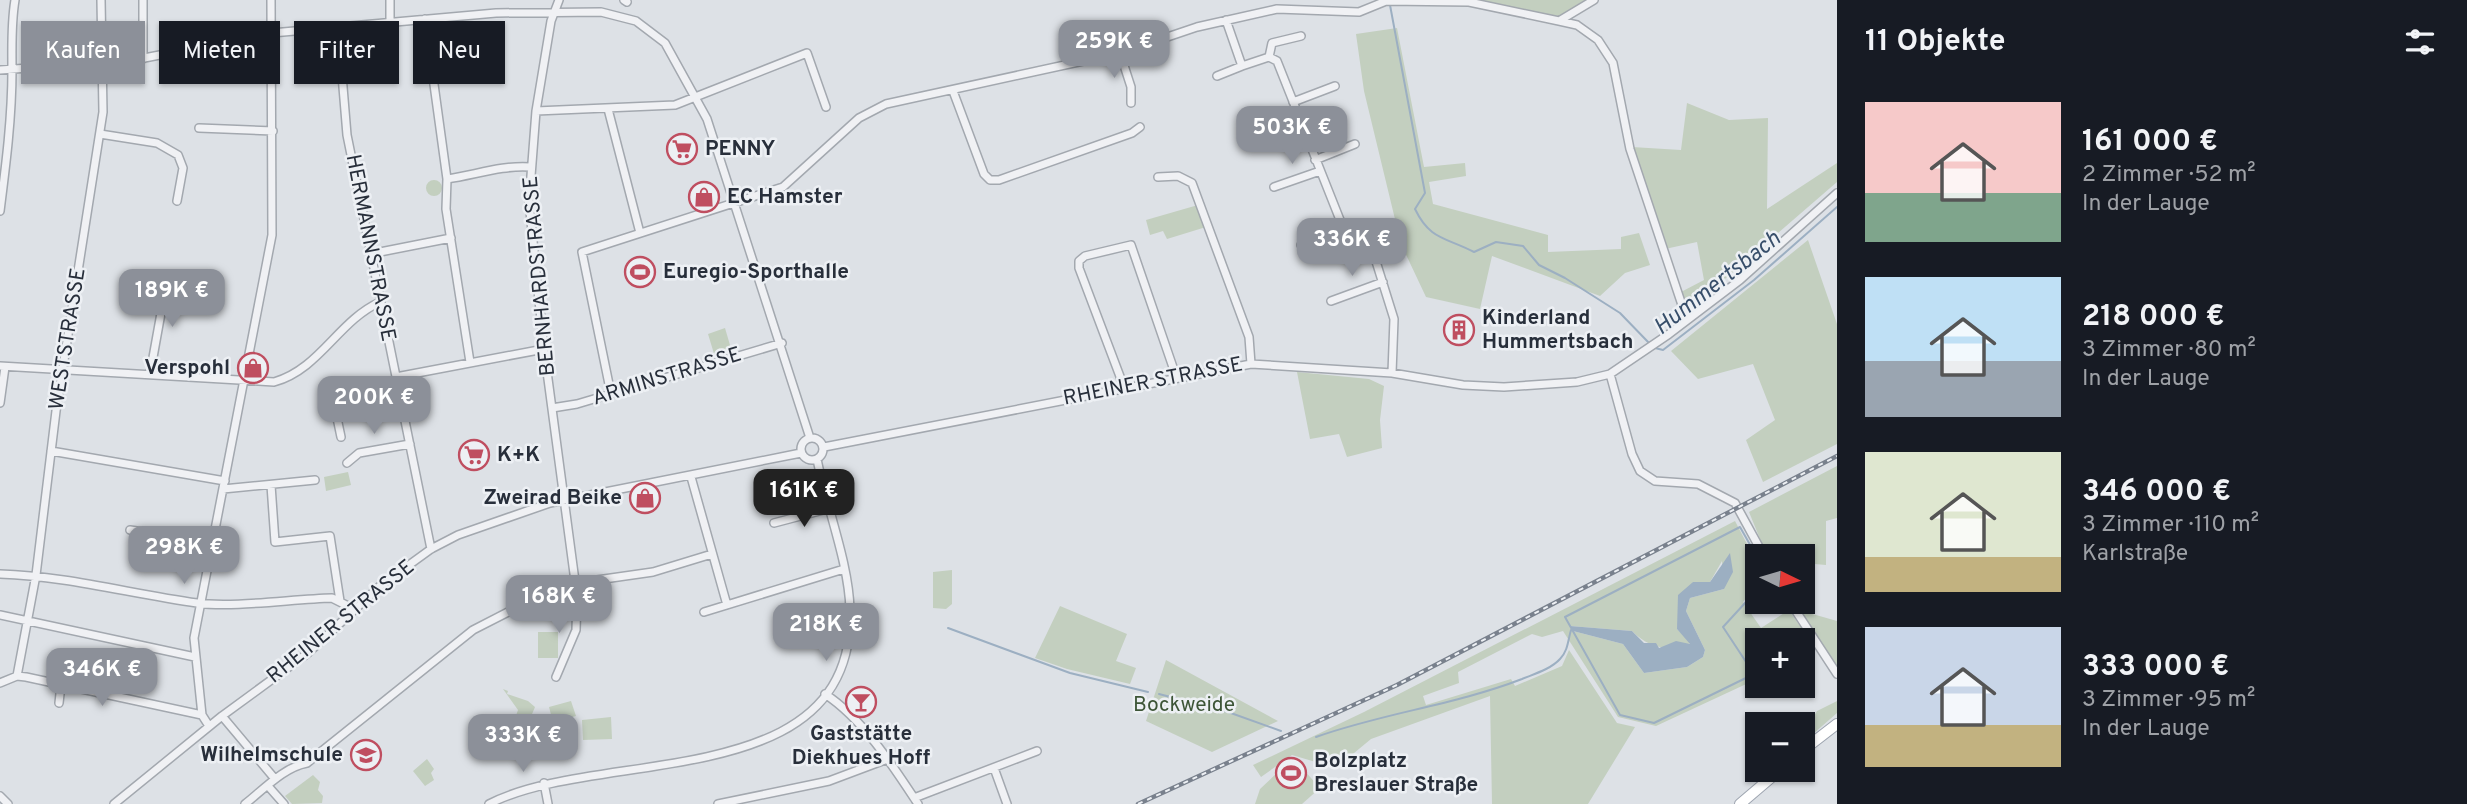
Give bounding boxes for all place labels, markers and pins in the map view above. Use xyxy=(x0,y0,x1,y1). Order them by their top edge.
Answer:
pin: 259K € xyxy=(1057,20,1171,80)
pin: 503K € xyxy=(1235,106,1349,166)
supermarket icon: PENNY xyxy=(665,132,699,166)
place label: PENNY xyxy=(705,136,775,163)
shop icon: EC Hamster xyxy=(687,180,721,214)
place label: EC Hamster xyxy=(727,184,843,211)
pin: 336K € xyxy=(1295,218,1409,278)
sports icon: Euregio-Sporthalle xyxy=(623,255,657,289)
place label: Euregio-Sporthalle xyxy=(663,259,849,286)
pin: 189K € xyxy=(115,270,229,329)
place label: Kinderland Hummertsbach xyxy=(1482,305,1633,356)
building icon: Kinderland Hummertsbach xyxy=(1442,313,1476,347)
shop icon: Verspohl xyxy=(236,351,270,385)
place label: Verspohl xyxy=(144,355,230,382)
pin: 200K € xyxy=(317,376,431,436)
supermarket icon: K+K xyxy=(457,438,491,472)
place label: K+K xyxy=(497,442,540,469)
pin: 161K € xyxy=(747,470,861,529)
shop icon: Zweirad Beike xyxy=(628,481,662,515)
place label: Zweirad Beike xyxy=(484,485,622,512)
pin: 298K € xyxy=(127,526,241,586)
pin: 168K € xyxy=(502,576,616,635)
pin: 218K € xyxy=(769,604,883,663)
pin: 346K € xyxy=(45,648,159,708)
bar icon: Gaststätte Diekhues Hoff xyxy=(844,685,878,719)
pin: 333K € xyxy=(466,714,580,774)
place label: Gaststätte Diekhues Hoff xyxy=(792,721,931,772)
school or university icon: Wilhelmschule xyxy=(349,738,383,772)
place label: Wilhelmschule xyxy=(200,742,343,769)
place label: Bolzplatz Breslauer Straße xyxy=(1314,748,1478,799)
sports icon: Bolzplatz Breslauer Straße xyxy=(1274,756,1308,790)

